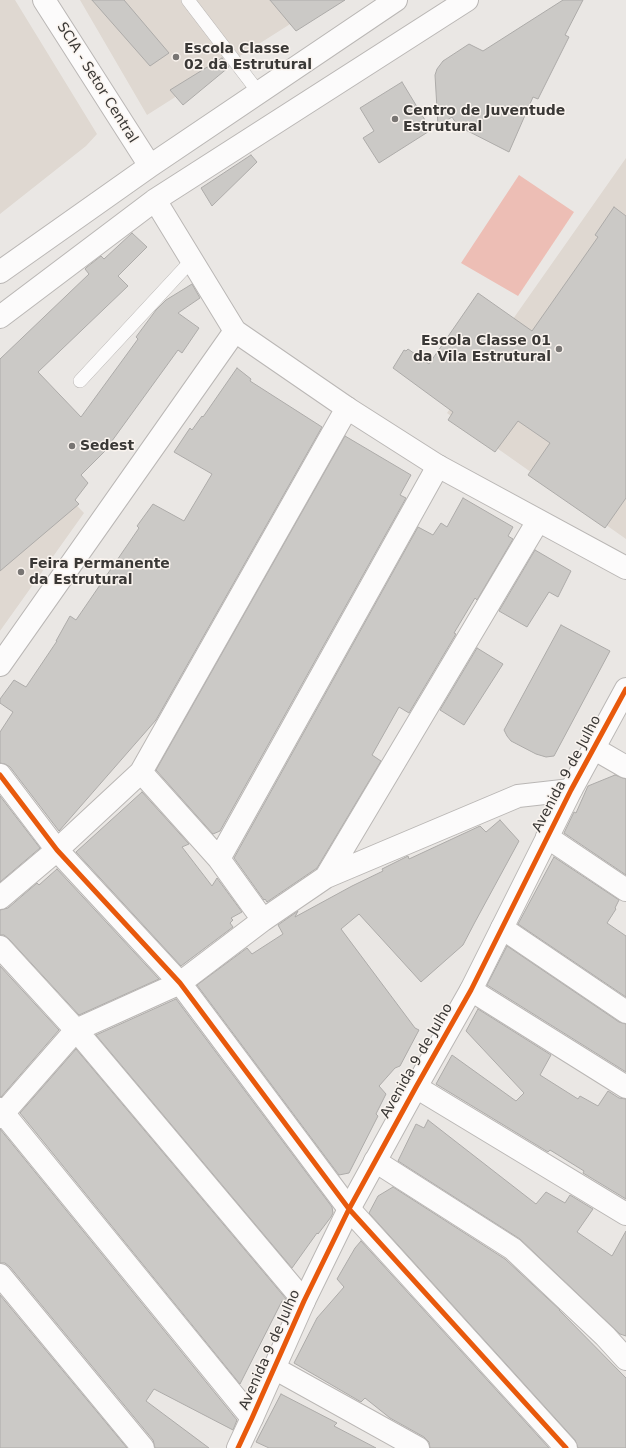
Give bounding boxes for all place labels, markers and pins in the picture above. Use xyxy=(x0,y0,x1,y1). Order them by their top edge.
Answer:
place label: Escola Classe 02 da Estrutural xyxy=(184,41,312,74)
marker: Escola Classe 02 da Estrutural xyxy=(171,52,181,62)
place label: Centro de Juventude Estrutural xyxy=(403,103,565,136)
marker: Centro de Juventude Estrutural xyxy=(390,114,400,124)
place label: Escola Classe 01 da Vila Estrutural xyxy=(413,333,551,366)
marker: Escola Classe 01 da Vila Estrutural xyxy=(554,344,564,354)
place label: Sedest xyxy=(80,438,134,454)
marker: Sedest xyxy=(67,441,77,451)
place label: Feira Permanente da Estrutural xyxy=(29,556,170,588)
marker: Feira Permanente da Estrutural xyxy=(16,567,26,577)

